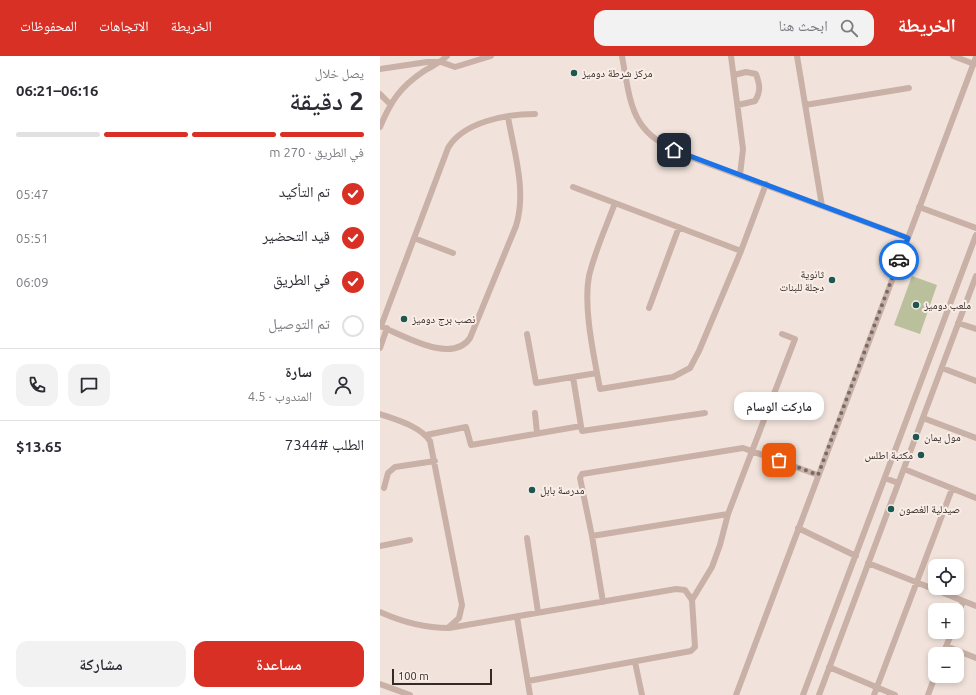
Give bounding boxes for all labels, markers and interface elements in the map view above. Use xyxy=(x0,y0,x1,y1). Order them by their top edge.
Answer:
search box xyxy=(594,10,874,46)
text: الخريطة xyxy=(898,14,956,36)
text: ابحث هنا xyxy=(779,17,828,34)
icon: search xyxy=(838,17,860,39)
text: المحفوظات xyxy=(20,18,77,34)
text: الاتجاهات xyxy=(99,18,149,34)
text: الخريطة xyxy=(171,18,212,34)
text: يصل خلال xyxy=(315,66,364,80)
place label: مركز شرطة دوميز xyxy=(581,67,653,79)
marker: مركز شرطة دوميز xyxy=(569,68,579,78)
text: 06:16–06:21 xyxy=(16,82,99,99)
text: 2 دقيقة xyxy=(289,86,364,115)
pin xyxy=(657,133,691,167)
icon: home xyxy=(663,139,685,161)
text: في الطريق · 270 m xyxy=(269,145,364,159)
text: تم التأكيد xyxy=(279,183,330,200)
icon: check xyxy=(342,183,364,205)
text: 05:47 xyxy=(16,187,49,201)
text: قيد التحضير xyxy=(262,227,330,244)
icon: check xyxy=(342,227,364,249)
text: 05:51 xyxy=(16,231,49,245)
courier xyxy=(879,240,919,280)
icon: car xyxy=(888,249,910,271)
place label: ثانوية دجلة للبنات xyxy=(780,268,824,293)
text: في الطريق xyxy=(273,271,330,288)
icon: check xyxy=(342,271,364,293)
text: 06:09 xyxy=(16,275,49,289)
marker: ثانوية دجلة للبنات xyxy=(827,275,837,285)
place label: ملعب دوميز xyxy=(923,299,971,311)
marker: ملعب دوميز xyxy=(911,300,921,310)
place label: نصب برج دوميز xyxy=(411,313,475,326)
marker: نصب برج دوميز xyxy=(399,314,409,324)
text: تم التوصيل xyxy=(268,315,330,332)
text: سارة xyxy=(285,363,312,380)
button: phone xyxy=(16,364,58,406)
button: chat xyxy=(68,364,110,406)
button: person xyxy=(322,364,364,406)
text: المندوب · 4.5 xyxy=(248,389,312,403)
callout: ماركت الوسام xyxy=(734,392,824,420)
text: ماركت الوسام xyxy=(746,399,812,413)
place label: مول يمان xyxy=(924,431,961,444)
marker: مول يمان xyxy=(911,432,921,442)
text: الطلب #7344 xyxy=(285,436,364,453)
text: $13.65 xyxy=(16,438,62,455)
pin xyxy=(762,443,796,477)
icon: bag xyxy=(768,449,790,471)
place label: مكتبة اطلس xyxy=(865,449,913,462)
marker: مكتبة اطلس xyxy=(916,450,926,460)
place label: مدرسة بابل xyxy=(540,484,585,497)
marker: مدرسة بابل xyxy=(527,485,537,495)
place label: صيدلية الغصون xyxy=(899,503,960,516)
marker: صيدلية الغصون xyxy=(886,504,896,514)
map controls xyxy=(928,559,964,683)
button: locate xyxy=(928,559,964,595)
button: + xyxy=(928,603,964,639)
button: مشاركة xyxy=(16,641,186,687)
button: مساعدة xyxy=(194,641,364,687)
button: − xyxy=(928,647,964,683)
scale bar xyxy=(392,667,492,686)
text: 100 m xyxy=(398,670,429,682)

